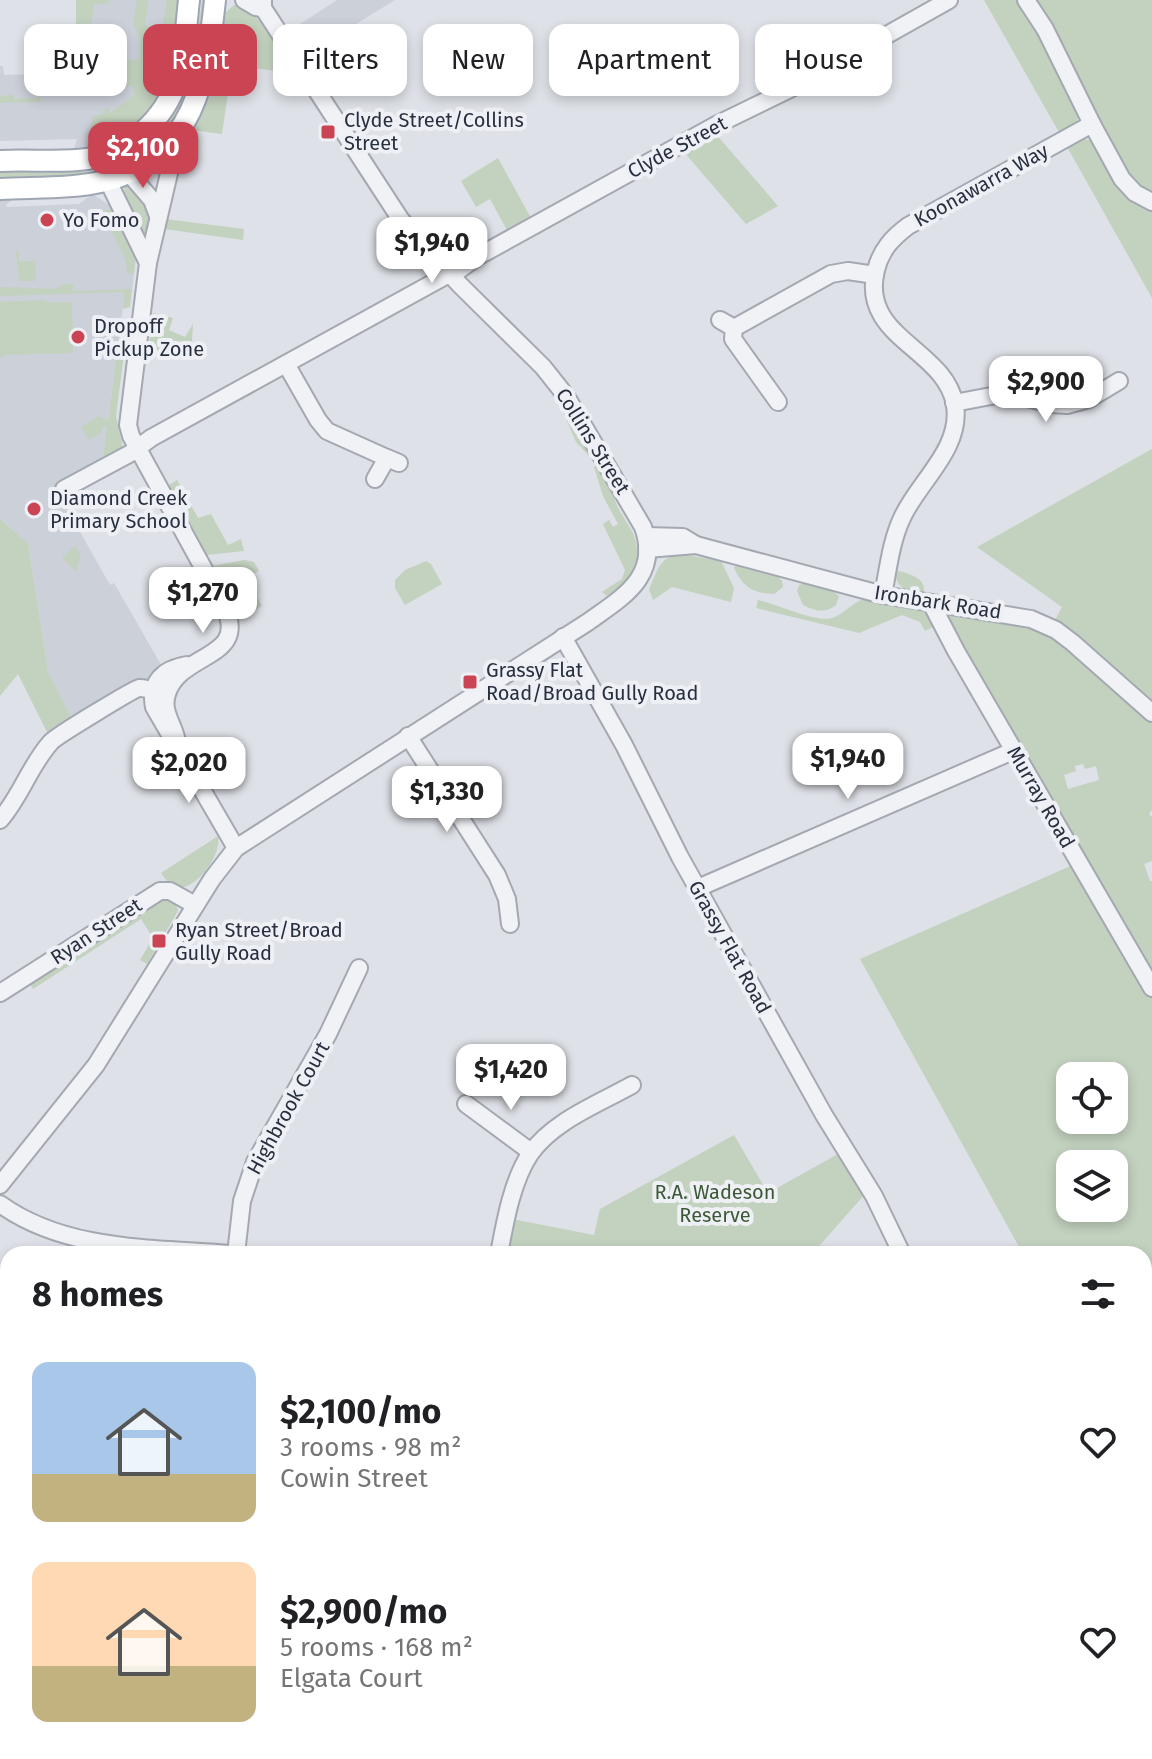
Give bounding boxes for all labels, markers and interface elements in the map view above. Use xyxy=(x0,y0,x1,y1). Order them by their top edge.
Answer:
chip: Buy xyxy=(24,24,127,96)
chip: Rent xyxy=(143,24,257,96)
chip: Filters xyxy=(273,24,407,96)
chip: New xyxy=(423,24,533,96)
chip: Apartment xyxy=(549,24,739,96)
chip: House xyxy=(755,24,892,96)
place label: Clyde Street/Collins Street xyxy=(344,108,524,155)
street label: Clyde Street xyxy=(623,110,731,183)
pin: $2,100 xyxy=(78,122,208,190)
marker: Clyde Street/Collins Street xyxy=(319,123,337,141)
text: $2,100 xyxy=(106,132,180,163)
street label: Koonawarra Way xyxy=(910,138,1052,232)
place label: Yo Fomo xyxy=(63,208,139,232)
marker: Yo Fomo xyxy=(38,211,56,229)
pin: $1,940 xyxy=(367,217,497,285)
text: $1,940 xyxy=(394,227,470,258)
place label: Dropoff Pickup Zone xyxy=(94,314,204,361)
marker: Dropoff Pickup Zone xyxy=(69,328,87,346)
pin: $2,900 xyxy=(981,356,1111,424)
text: $2,900 xyxy=(1007,366,1085,397)
street label: Collins Street xyxy=(551,384,636,499)
place label: Diamond Creek Primary School xyxy=(50,486,188,533)
marker: Diamond Creek Primary School xyxy=(25,500,43,518)
pin: $1,270 xyxy=(138,567,268,635)
text: $1,270 xyxy=(167,577,239,608)
street label: Ironbark Road xyxy=(873,580,1003,624)
place label: Grassy Flat Road/Broad Gully Road xyxy=(486,658,698,705)
marker: Grassy Flat Road/Broad Gully Road xyxy=(461,673,479,691)
pin: $1,940 xyxy=(783,733,913,801)
pin: $2,020 xyxy=(124,737,254,805)
street label: Murray Road xyxy=(1002,742,1080,852)
text: $1,940 xyxy=(810,743,886,774)
text: $2,020 xyxy=(151,747,227,778)
pin: $1,330 xyxy=(382,766,512,834)
text: $1,330 xyxy=(410,776,484,807)
street label: Grassy Flat Road xyxy=(684,876,776,1018)
street label: Ryan Street xyxy=(46,892,147,969)
place label: Ryan Street/Broad Gully Road xyxy=(175,918,343,965)
marker: Ryan Street/Broad Gully Road xyxy=(150,932,168,950)
street label: Highbrook Court xyxy=(242,1037,335,1179)
pin: $1,420 xyxy=(446,1044,576,1112)
text: $1,420 xyxy=(474,1054,548,1085)
map controls xyxy=(1056,1062,1128,1222)
button: locate xyxy=(1056,1062,1128,1134)
button: layers xyxy=(1056,1150,1128,1222)
park label: R.A. Wadeson Reserve xyxy=(654,1180,776,1227)
icon: filters xyxy=(1076,1272,1120,1316)
text: 8 homes xyxy=(32,1274,163,1315)
text: $2,100/mo xyxy=(280,1391,441,1432)
icon: home xyxy=(96,1394,192,1490)
icon: heart xyxy=(1076,1420,1120,1464)
text: 3 rooms · 98 m² xyxy=(280,1432,461,1463)
text: Cowin Street xyxy=(280,1463,428,1494)
text: $2,900/mo xyxy=(280,1591,447,1632)
icon: home xyxy=(96,1594,192,1690)
icon: heart xyxy=(1076,1620,1120,1664)
text: 5 rooms · 168 m² xyxy=(280,1632,473,1663)
text: Elgata Court xyxy=(280,1663,423,1694)

